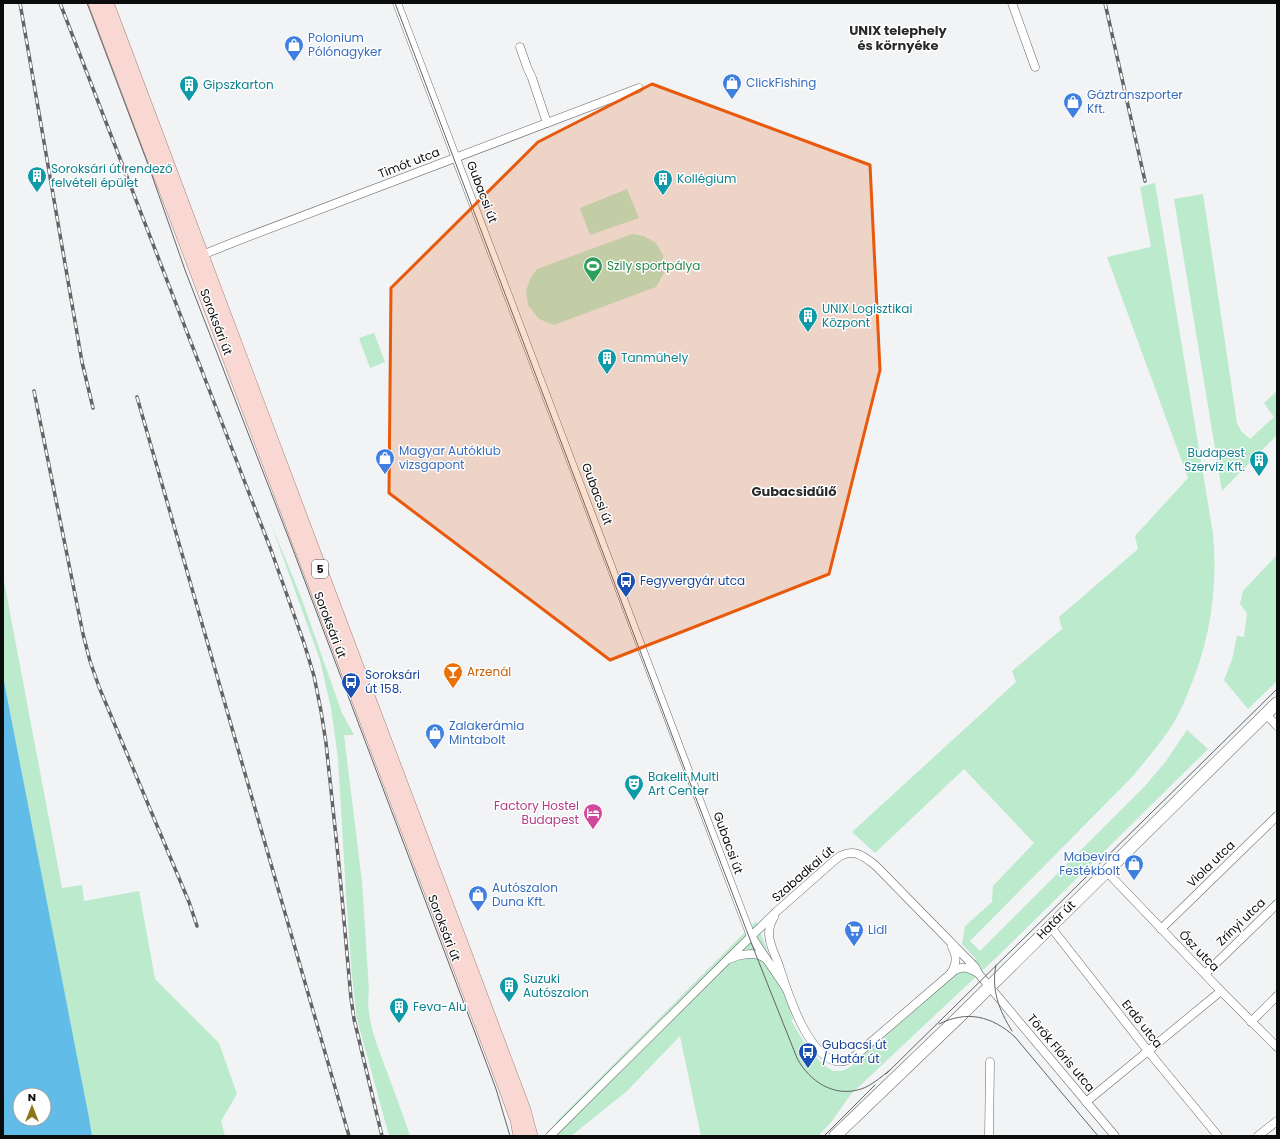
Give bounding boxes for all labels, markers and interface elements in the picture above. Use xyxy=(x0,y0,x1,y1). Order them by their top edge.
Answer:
district label: UNIX telephely és környéke xyxy=(849,21,948,55)
place label: Polonium Pólónagyker xyxy=(308,29,383,60)
shop icon: Polonium Pólónagyker xyxy=(283,34,305,62)
shop icon: ClickFishing xyxy=(721,72,743,100)
building icon: Gipszkarton xyxy=(178,74,200,102)
place label: ClickFishing xyxy=(746,74,816,91)
place label: Gipszkarton xyxy=(203,76,274,93)
place label: Gáztranszporter Kft. xyxy=(1087,86,1183,117)
shop icon: Gáztranszporter Kft. xyxy=(1062,91,1084,119)
street label: Timót utca xyxy=(376,143,442,182)
street label: Gubacsi út xyxy=(463,158,502,225)
place label: Soroksári út rendező felvételi épület xyxy=(51,160,173,191)
building icon: Soroksári út rendező felvételi épület xyxy=(26,165,48,193)
building icon: Kollégium xyxy=(652,168,674,196)
place label: Kollégium xyxy=(677,170,736,187)
sports icon: Szily sportpálya xyxy=(582,255,604,283)
place label: Szily sportpálya xyxy=(607,257,700,274)
street label: Soroksári út xyxy=(196,286,237,358)
place label: UNIX Logisztikai Központ xyxy=(822,300,912,331)
building icon: UNIX Logisztikai Központ xyxy=(797,305,819,333)
building icon: Tanműhely xyxy=(596,347,618,375)
place label: Tanműhely xyxy=(621,349,688,366)
place label: Magyar Autóklub vizsgapont xyxy=(399,442,501,473)
place label: Budapest Szerviz Kft. xyxy=(1184,444,1245,475)
shop icon: Magyar Autóklub vizsgapont xyxy=(374,447,396,475)
building icon: Budapest Szerviz Kft. xyxy=(1248,449,1270,477)
street label: Gubacsi út xyxy=(578,460,617,527)
district label: Gubacsidűlő xyxy=(752,482,836,501)
road number: 5 xyxy=(312,560,328,578)
bus stop icon: Fegyvergyár utca xyxy=(615,570,637,598)
place label: Fegyvergyár utca xyxy=(640,572,745,589)
street label: Soroksári út xyxy=(310,589,351,661)
bar icon: Arzenál xyxy=(442,661,464,689)
place label: Arzenál xyxy=(467,663,511,680)
place label: Soroksári út 158. xyxy=(365,666,420,697)
bus stop icon: Soroksári út 158. xyxy=(340,671,362,699)
place label: Zalakerámia Mintabolt xyxy=(449,717,524,748)
shop icon: Zalakerámia Mintabolt xyxy=(424,722,446,750)
place label: Bakelit Multi Art Center xyxy=(648,768,719,799)
theatre icon: Bakelit Multi Art Center xyxy=(623,773,645,801)
place label: Factory Hostel Budapest xyxy=(494,797,579,828)
hotel icon: Factory Hostel Budapest xyxy=(582,802,604,830)
street label: Gubacsi út xyxy=(709,809,748,876)
street label: Viola utca xyxy=(1183,837,1238,891)
street label: Szabadkai út xyxy=(768,842,837,905)
place label: Mabevira Festékbolt xyxy=(1059,848,1120,879)
shop icon: Mabevira Festékbolt xyxy=(1123,853,1145,881)
place label: Autószalon Duna Kft. xyxy=(492,879,558,910)
shop icon: Autószalon Duna Kft. xyxy=(467,884,489,912)
street label: Soroksári út xyxy=(424,892,465,964)
street label: Zrínyi utca xyxy=(1212,894,1269,949)
street label: Határ út xyxy=(1032,896,1079,943)
supermarket icon: Lidl xyxy=(843,919,865,947)
place label: Lidl xyxy=(868,921,887,938)
street label: Ősz utca xyxy=(1175,926,1223,975)
place label: Suzuki Autószalon xyxy=(523,970,589,1001)
building icon: Suzuki Autószalon xyxy=(498,975,520,1003)
building icon: Feva-Alu xyxy=(388,996,410,1024)
street label: Erdő utca xyxy=(1118,996,1167,1051)
place label: Feva-Alu xyxy=(413,998,467,1015)
street label: Török Flóris utca xyxy=(1024,1010,1099,1095)
place label: Gubacsi út / Határ út xyxy=(822,1036,887,1067)
bus stop icon: Gubacsi út / Határ út xyxy=(797,1041,819,1069)
north arrow xyxy=(12,1087,52,1127)
text: N xyxy=(28,1089,36,1105)

